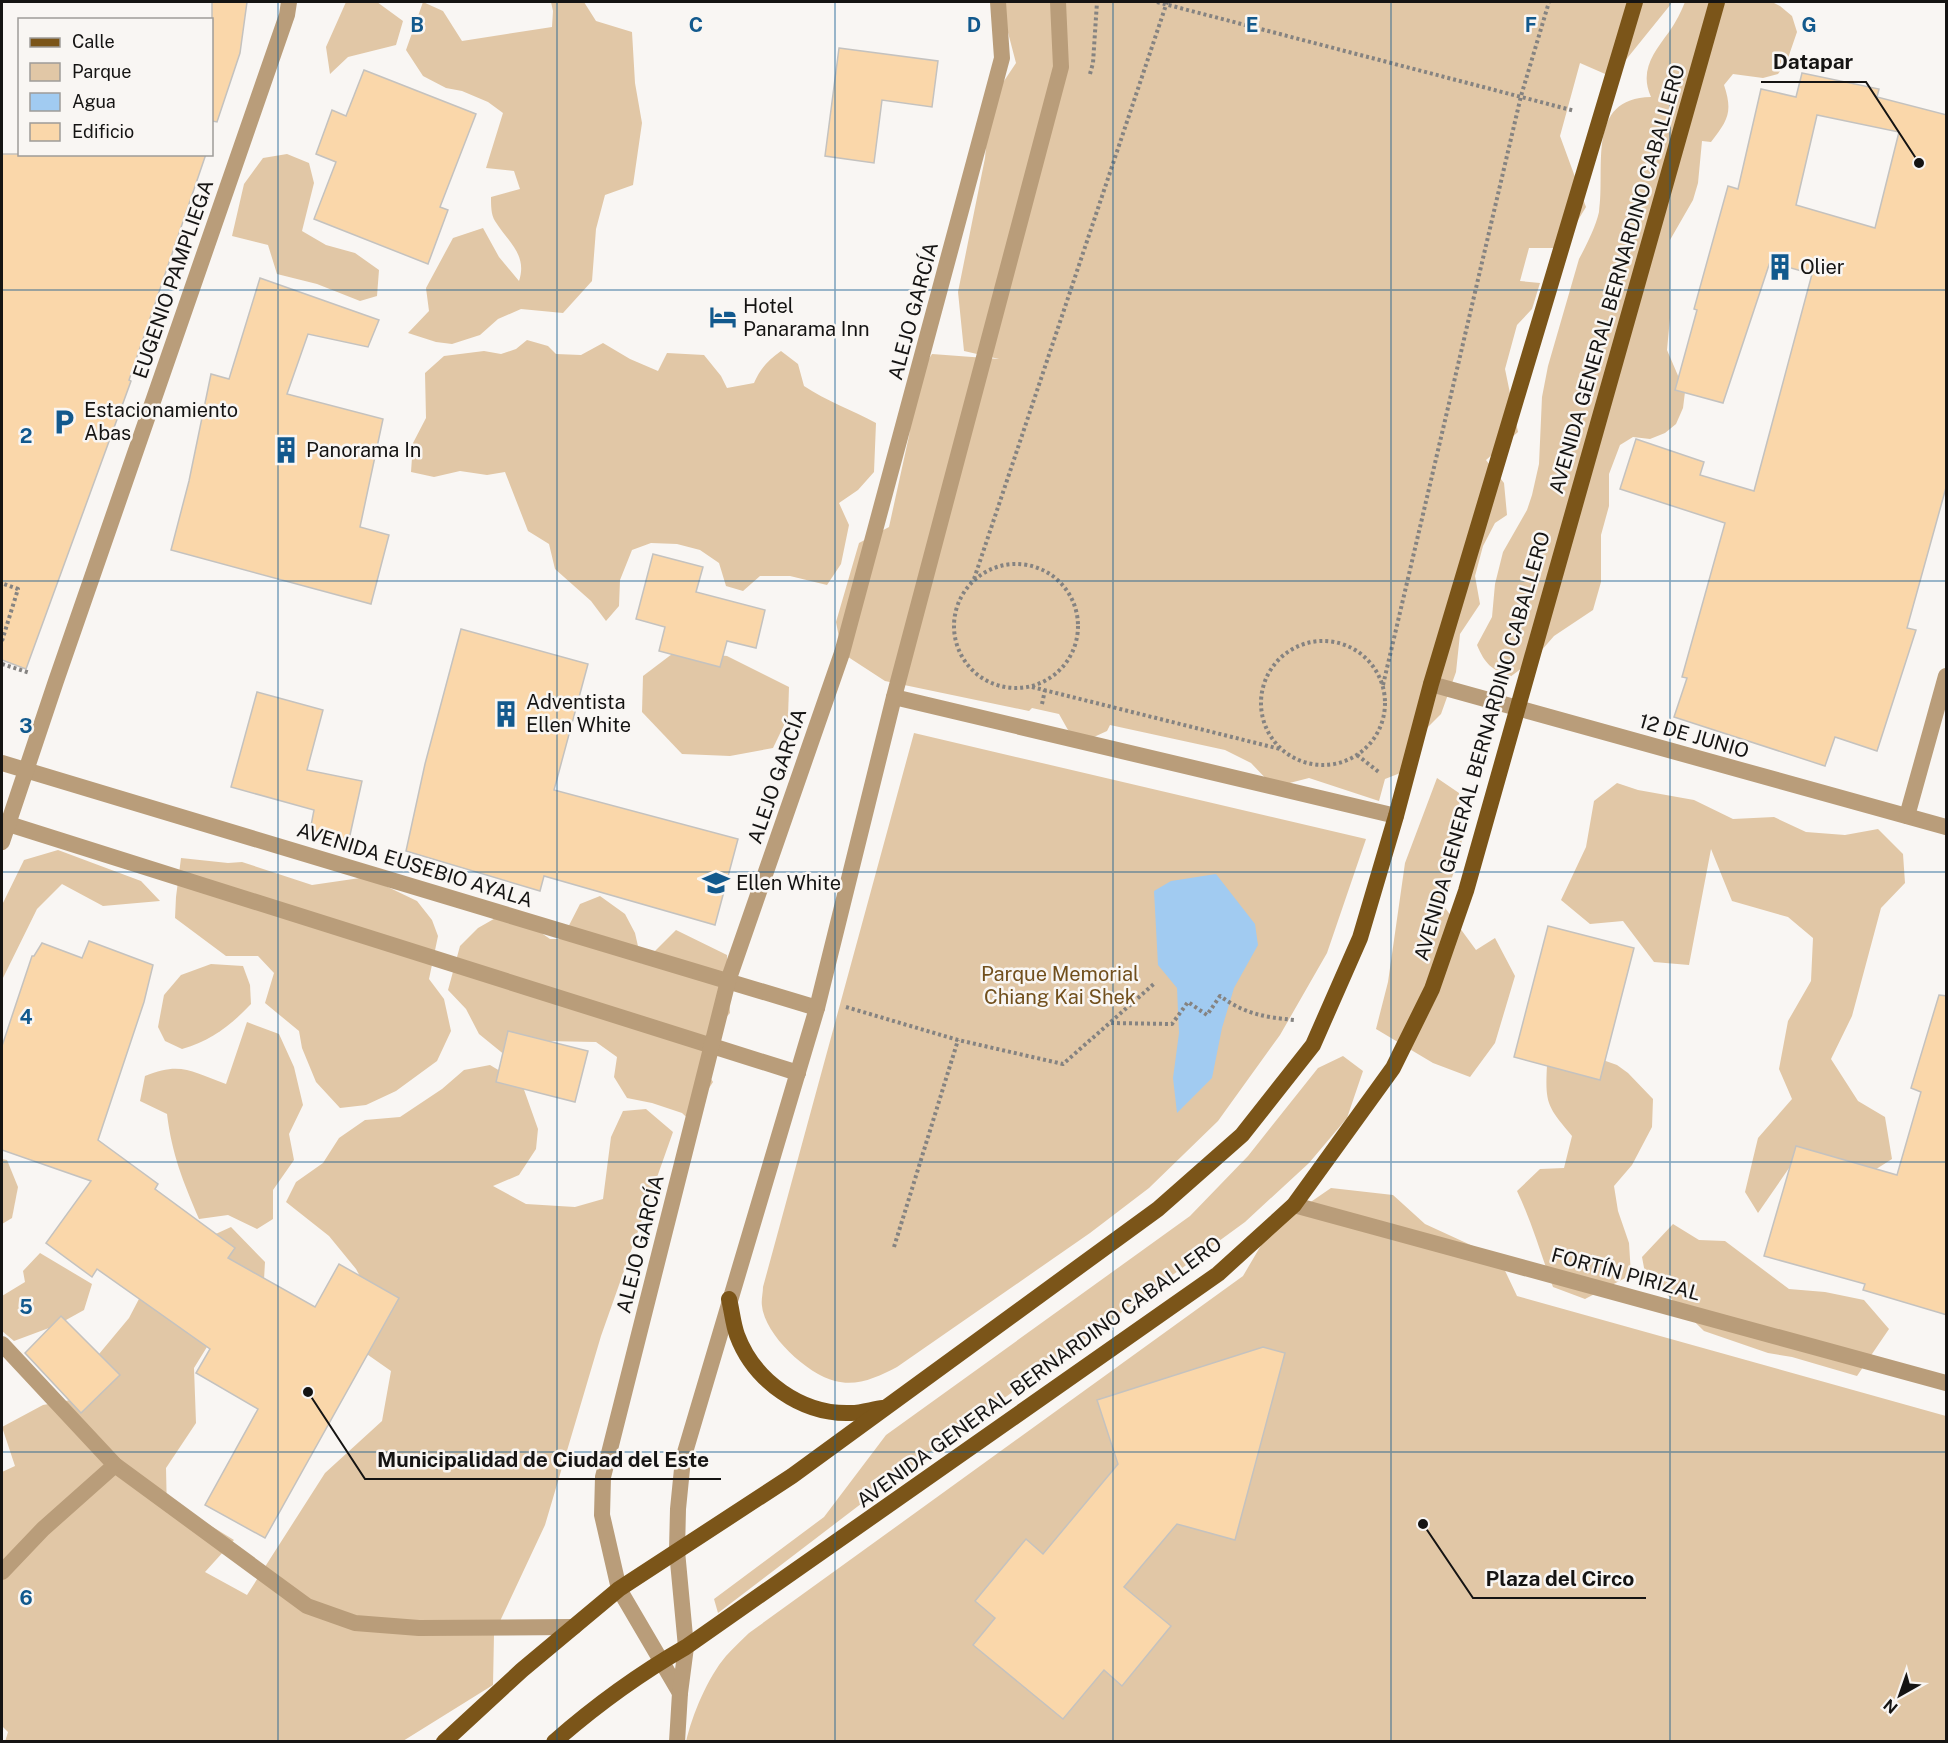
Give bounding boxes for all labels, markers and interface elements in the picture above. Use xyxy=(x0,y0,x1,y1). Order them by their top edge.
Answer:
text: B xyxy=(410,13,424,37)
text: C xyxy=(689,13,703,37)
text: D xyxy=(967,13,981,37)
text: E xyxy=(1246,13,1258,37)
text: F xyxy=(1525,13,1537,37)
text: G xyxy=(1801,13,1817,37)
legend xyxy=(18,18,213,156)
text: Calle xyxy=(72,31,115,52)
callout: Datapar xyxy=(1761,43,1866,82)
text: Datapar xyxy=(1773,49,1854,74)
text: Parque xyxy=(72,61,132,82)
street label: AVENIDA GENERAL BERNARDINO CABALLERO xyxy=(1544,62,1690,496)
text: Agua xyxy=(72,91,116,112)
text: Edificio xyxy=(72,121,134,142)
street label: EUGENIO PAMPLIEGA xyxy=(128,176,218,382)
street label: ALEJO GARCÍA xyxy=(882,239,943,383)
building icon: Olier xyxy=(1765,252,1795,282)
place label: Olier xyxy=(1800,255,1845,279)
place label: Hotel Panarama Inn xyxy=(743,294,870,341)
hotel icon: Hotel Panarama Inn xyxy=(708,302,738,332)
place label: Estacionamiento Abas xyxy=(84,398,238,445)
parking icon: Estacionamiento Abas xyxy=(49,407,79,437)
text: 2 xyxy=(20,424,32,448)
building icon: Panorama In xyxy=(271,435,301,465)
place label: Panorama In xyxy=(306,438,421,462)
street label: AVENIDA GENERAL BERNARDINO CABALLERO xyxy=(1409,529,1555,963)
place label: Adventista Ellen White xyxy=(526,690,631,737)
building icon: Adventista Ellen White xyxy=(491,699,521,729)
street label: ALEJO GARCÍA xyxy=(742,705,811,847)
street label: 12 DE JUNIO xyxy=(1636,709,1752,763)
text: 3 xyxy=(19,714,33,738)
street label: AVENIDA EUSEBIO AYALA xyxy=(294,818,536,912)
school or university icon: Ellen White xyxy=(701,868,731,898)
place label: Ellen White xyxy=(736,871,841,895)
park label: Parque Memorial Chiang Kai Shek xyxy=(981,962,1139,1009)
text: 4 xyxy=(19,1005,33,1029)
street label: ALEJO GARCÍA xyxy=(610,1172,669,1316)
street label: AVENIDA GENERAL BERNARDINO CABALLERO xyxy=(852,1231,1226,1513)
street label: FORTÍN PIRIZAL xyxy=(1549,1242,1703,1305)
text: 5 xyxy=(19,1295,33,1319)
callout: Municipalidad de Ciudad del Este xyxy=(365,1440,721,1479)
text: Municipalidad de Ciudad del Este xyxy=(377,1447,709,1472)
callout: Plaza del Circo xyxy=(1473,1559,1646,1598)
text: Plaza del Circo xyxy=(1486,1566,1634,1591)
text: 6 xyxy=(19,1586,33,1610)
north arrow xyxy=(1870,1665,1930,1725)
text: N xyxy=(1880,1695,1902,1717)

